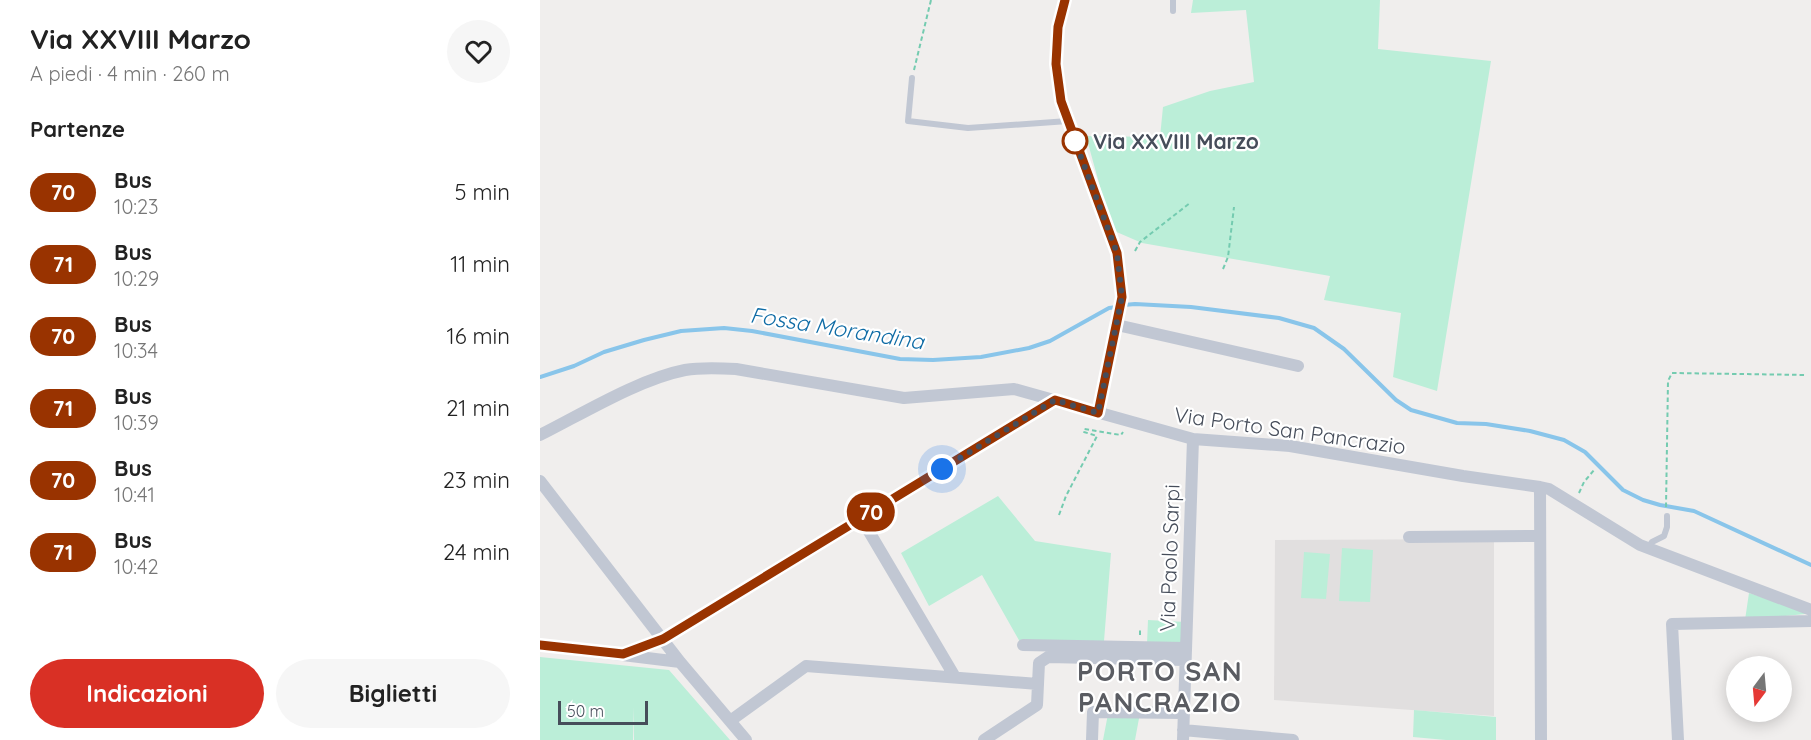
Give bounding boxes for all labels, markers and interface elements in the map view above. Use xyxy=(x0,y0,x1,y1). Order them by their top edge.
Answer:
button: heart xyxy=(447,20,510,83)
text: Via XXVIII Marzo xyxy=(30,21,251,56)
text: A piedi · 4 min · 260 m xyxy=(30,61,230,86)
text: Partenze xyxy=(30,115,125,143)
marker: Via XXVIII Marzo xyxy=(1062,128,1088,154)
place label: Via XXVIII Marzo xyxy=(1093,128,1259,154)
text: Bus xyxy=(114,166,152,194)
text: 5 min xyxy=(455,178,510,206)
text: 70 xyxy=(51,179,75,205)
text: 10:23 xyxy=(114,194,159,219)
text: Bus xyxy=(114,238,152,266)
text: 11 min xyxy=(450,250,510,278)
text: 71 xyxy=(53,251,73,277)
text: 10:29 xyxy=(114,266,159,291)
water label: Fossa Morandina xyxy=(748,300,927,356)
text: Bus xyxy=(114,310,152,338)
text: 16 min xyxy=(447,322,510,350)
text: 70 xyxy=(51,323,75,349)
text: 10:34 xyxy=(114,338,158,363)
text: Bus xyxy=(114,382,152,410)
text: 21 min xyxy=(446,394,510,422)
text: 71 xyxy=(53,395,73,421)
street label: Via Porto San Pancrazio xyxy=(1172,401,1408,459)
text: 10:39 xyxy=(114,410,159,435)
text: Bus xyxy=(114,454,152,482)
your location xyxy=(927,454,957,484)
text: 23 min xyxy=(443,466,510,494)
text: 70 xyxy=(51,467,75,493)
text: 10:41 xyxy=(114,482,155,507)
street label: Via Paolo Sarpi xyxy=(1153,484,1185,632)
line badge: 70 xyxy=(844,492,898,532)
text: 70 xyxy=(859,499,883,525)
text: Bus xyxy=(114,526,152,554)
text: 24 min xyxy=(443,538,510,566)
text: 71 xyxy=(53,539,73,565)
text: 10:42 xyxy=(114,554,159,579)
district label: PORTO SAN PANCRAZIO xyxy=(1077,654,1243,719)
north arrow xyxy=(1726,656,1792,722)
map controls xyxy=(1726,656,1792,722)
button: Indicazioni xyxy=(30,659,264,728)
button: Biglietti xyxy=(276,659,510,728)
scale bar xyxy=(558,698,648,726)
text: 50 m xyxy=(567,701,604,721)

